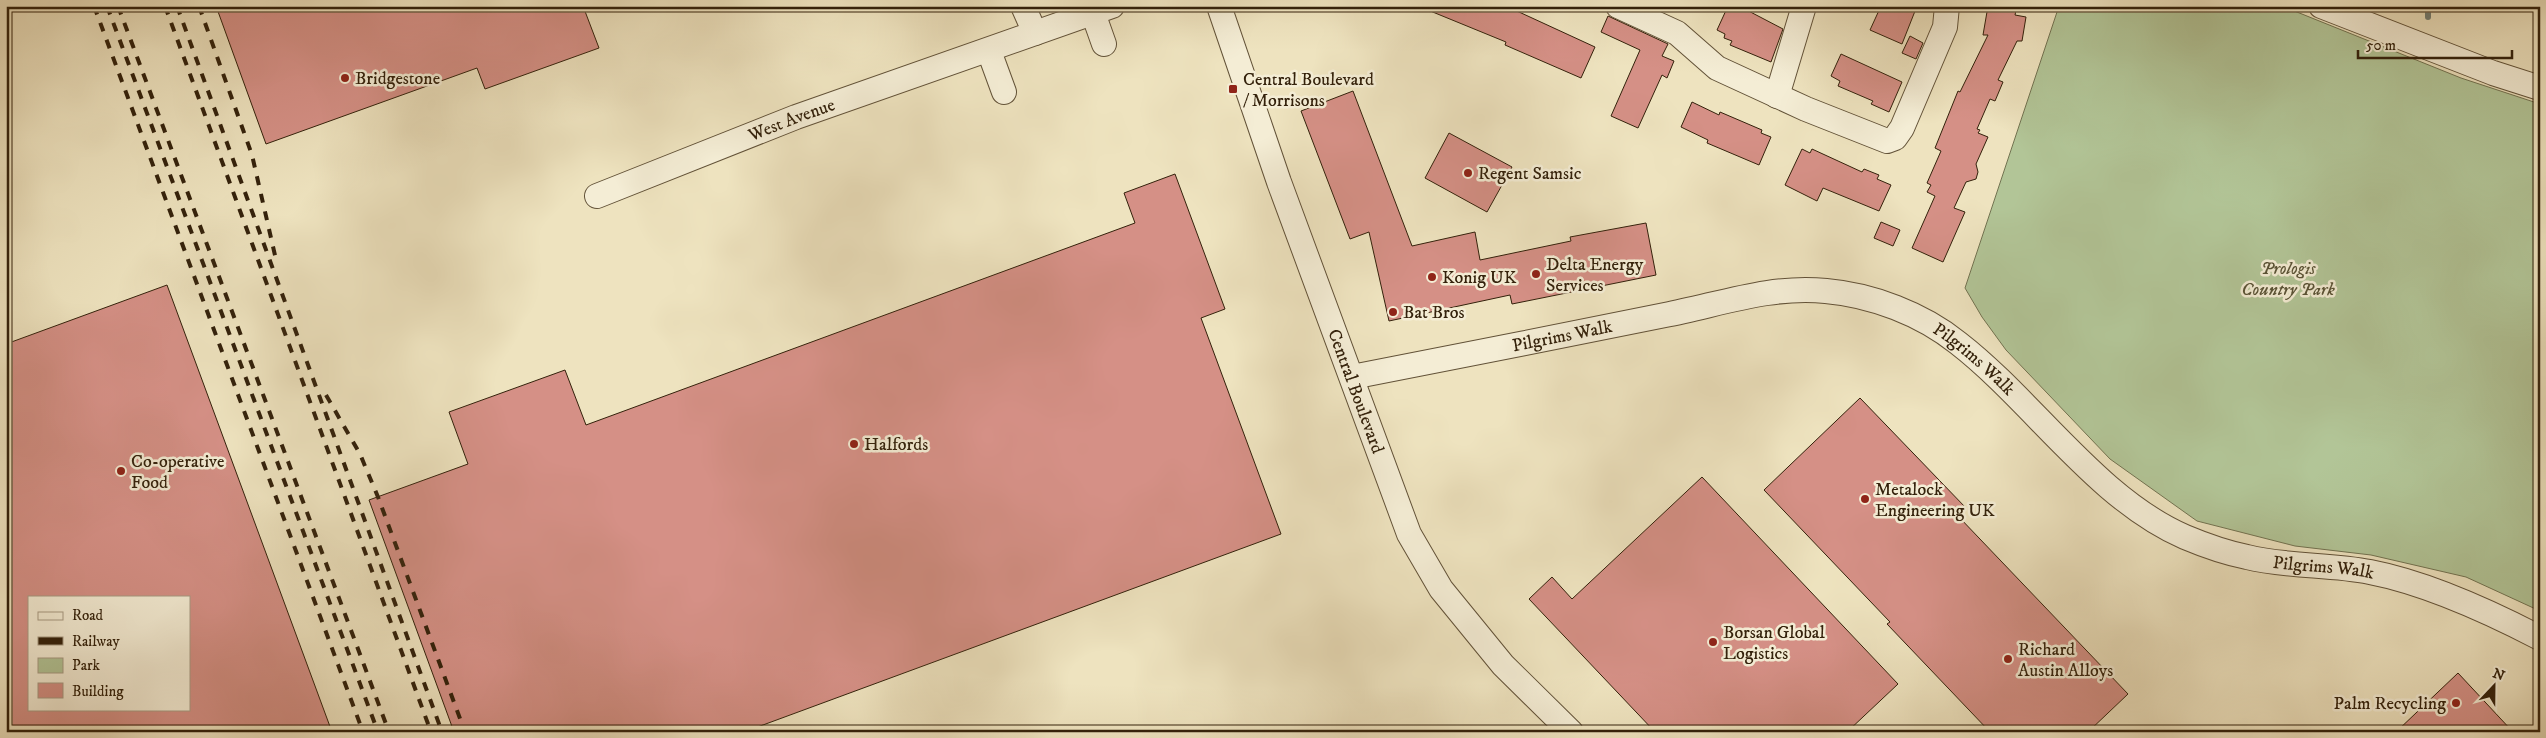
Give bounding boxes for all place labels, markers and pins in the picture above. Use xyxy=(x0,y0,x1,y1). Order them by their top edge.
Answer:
place label: Bridgestone xyxy=(355,68,440,90)
place label: Central Boulevard / Morrisons xyxy=(1243,69,1374,112)
marker: Bridgestone xyxy=(339,72,351,84)
marker: Central Boulevard / Morrisons xyxy=(1227,83,1239,95)
place label: Regent Samsic xyxy=(1478,163,1582,185)
marker: Regent Samsic xyxy=(1462,167,1474,179)
place label: Delta Energy Services xyxy=(1546,254,1644,297)
place label: Konig UK xyxy=(1442,267,1517,289)
marker: Delta Energy Services xyxy=(1530,268,1542,280)
marker: Konig UK xyxy=(1426,271,1438,283)
place label: Bat Bros xyxy=(1403,302,1464,324)
marker: Bat Bros xyxy=(1387,306,1399,318)
place label: Halfords xyxy=(864,434,928,456)
marker: Halfords xyxy=(848,438,860,450)
place label: Co-operative Food xyxy=(131,451,224,494)
marker: Co-operative Food xyxy=(115,465,127,477)
place label: Metalock Engineering UK xyxy=(1875,479,1995,522)
marker: Metalock Engineering UK xyxy=(1859,493,1871,505)
place label: Borsan Global Logistics xyxy=(1723,622,1825,665)
marker: Borsan Global Logistics xyxy=(1707,636,1719,648)
place label: Richard Austin Alloys xyxy=(2018,639,2113,682)
marker: Richard Austin Alloys xyxy=(2002,653,2014,665)
place label: Palm Recycling xyxy=(2334,693,2446,715)
marker: Palm Recycling xyxy=(2450,697,2462,709)

